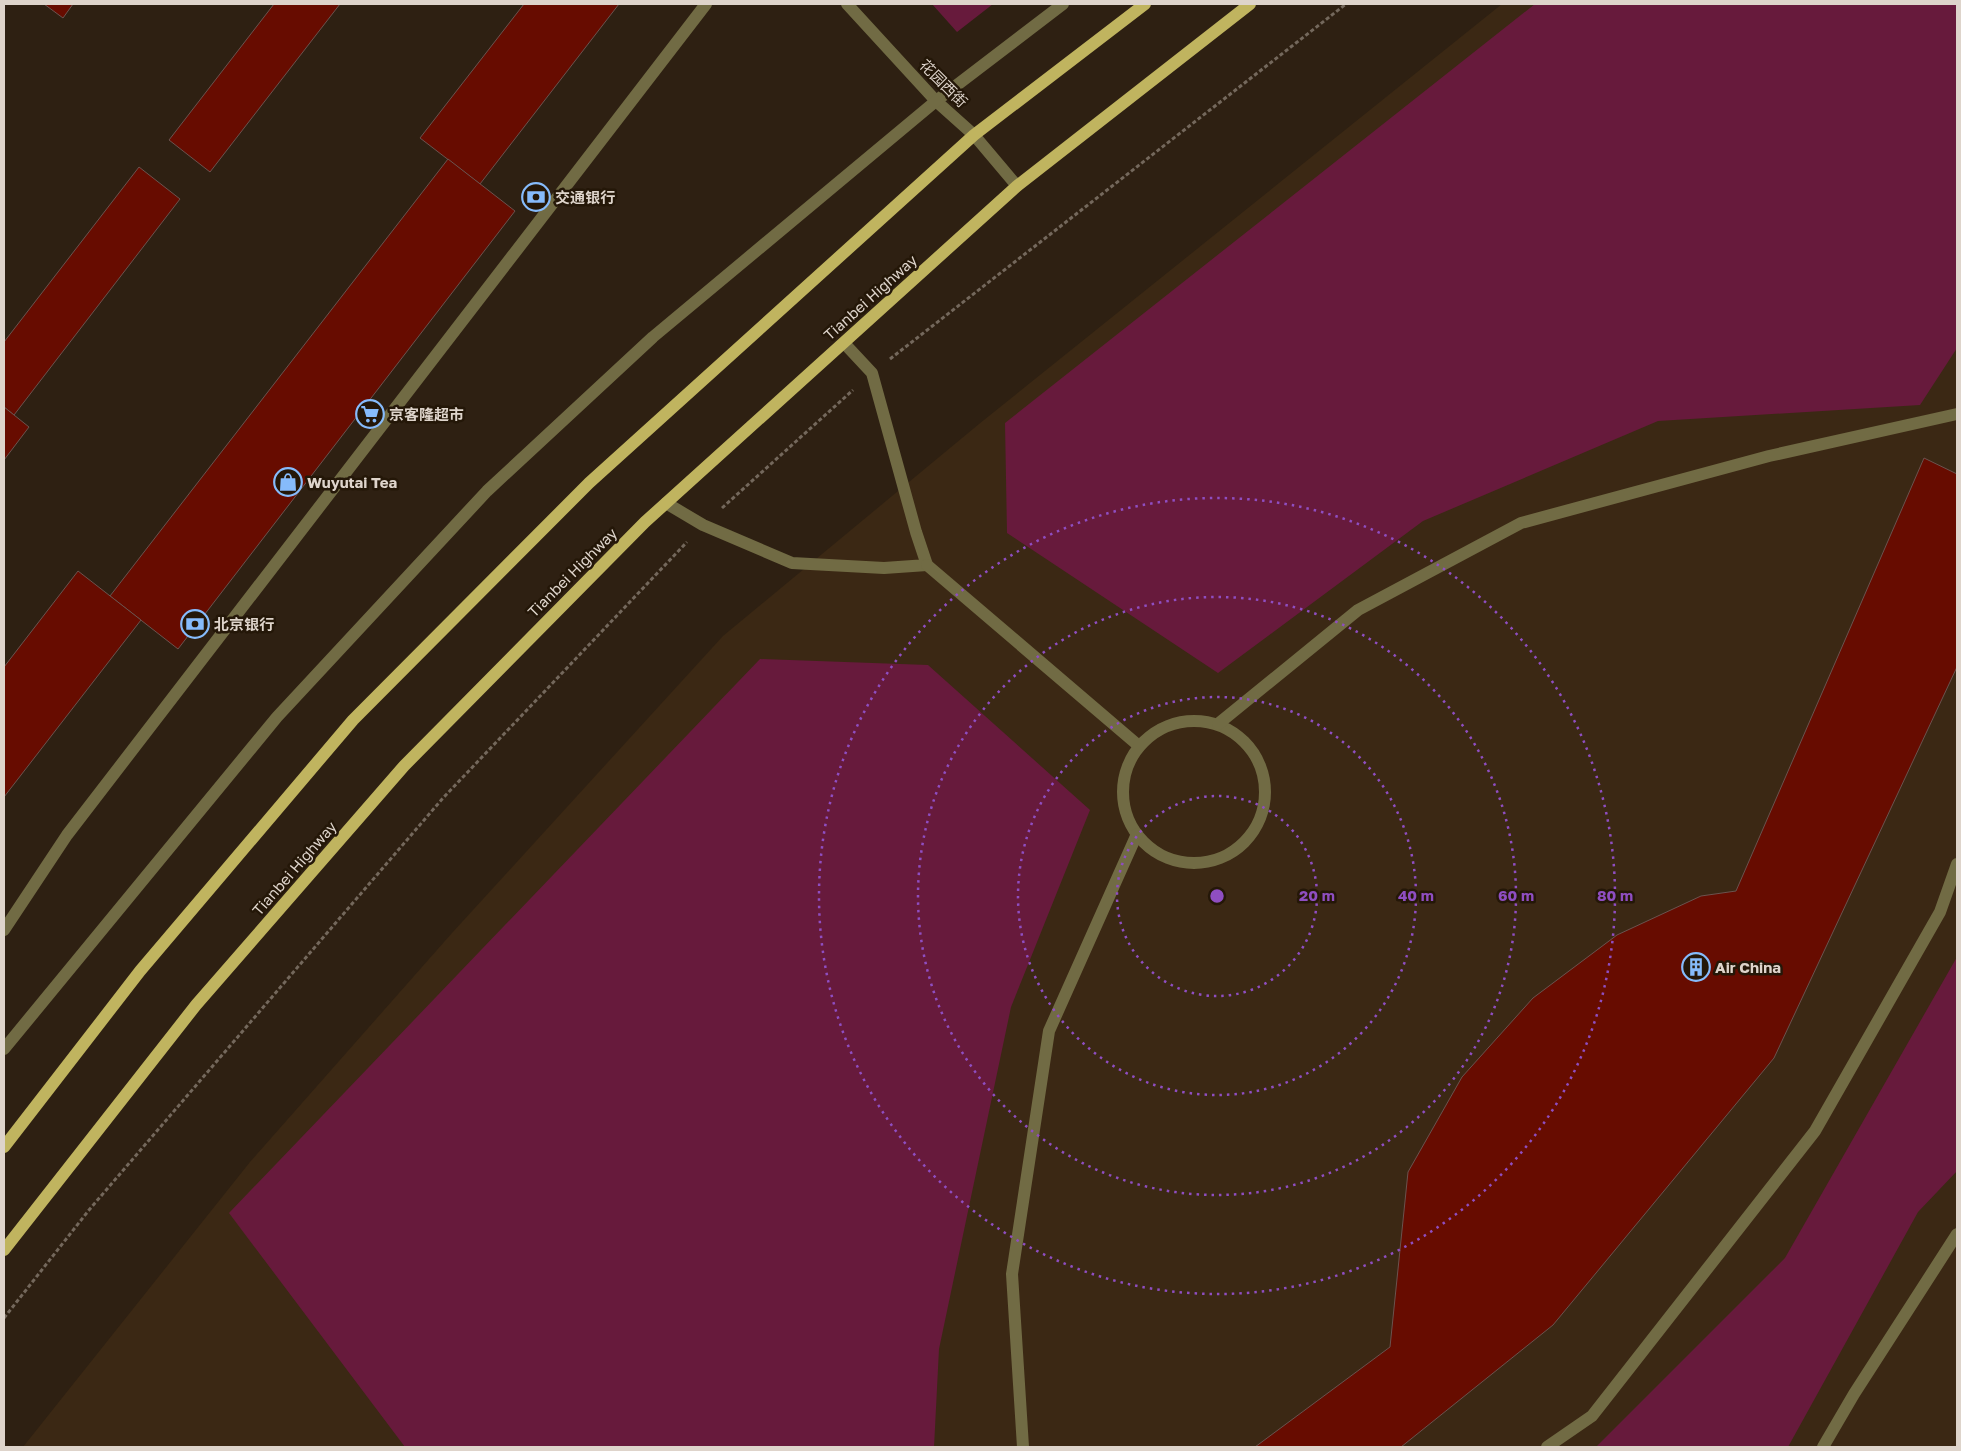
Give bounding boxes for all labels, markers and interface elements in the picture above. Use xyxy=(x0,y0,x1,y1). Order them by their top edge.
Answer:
street label: 花园西街 xyxy=(916,55,972,111)
bank icon: 交通银行 xyxy=(521,182,551,212)
place label: 交通银行 xyxy=(555,188,615,206)
street label: Tianbei Highway xyxy=(820,250,921,343)
supermarket icon: 京客隆超市 xyxy=(355,399,385,429)
place label: 京客隆超市 xyxy=(389,405,464,423)
shop icon: Wuyutai Tea xyxy=(273,467,303,497)
place label: Wuyutai Tea xyxy=(307,473,398,491)
street label: Tianbei Highway xyxy=(524,523,621,620)
bank icon: 北京银行 xyxy=(180,609,210,639)
place label: 北京银行 xyxy=(214,615,274,633)
street label: Tianbei Highway xyxy=(248,817,340,919)
text: 20 m xyxy=(1299,886,1335,904)
text: 40 m xyxy=(1398,886,1434,904)
text: 60 m xyxy=(1498,886,1534,904)
text: 80 m xyxy=(1597,886,1633,904)
centre of rings xyxy=(1208,887,1226,905)
building icon: Air China xyxy=(1681,952,1711,982)
place label: Air China xyxy=(1715,958,1781,976)

